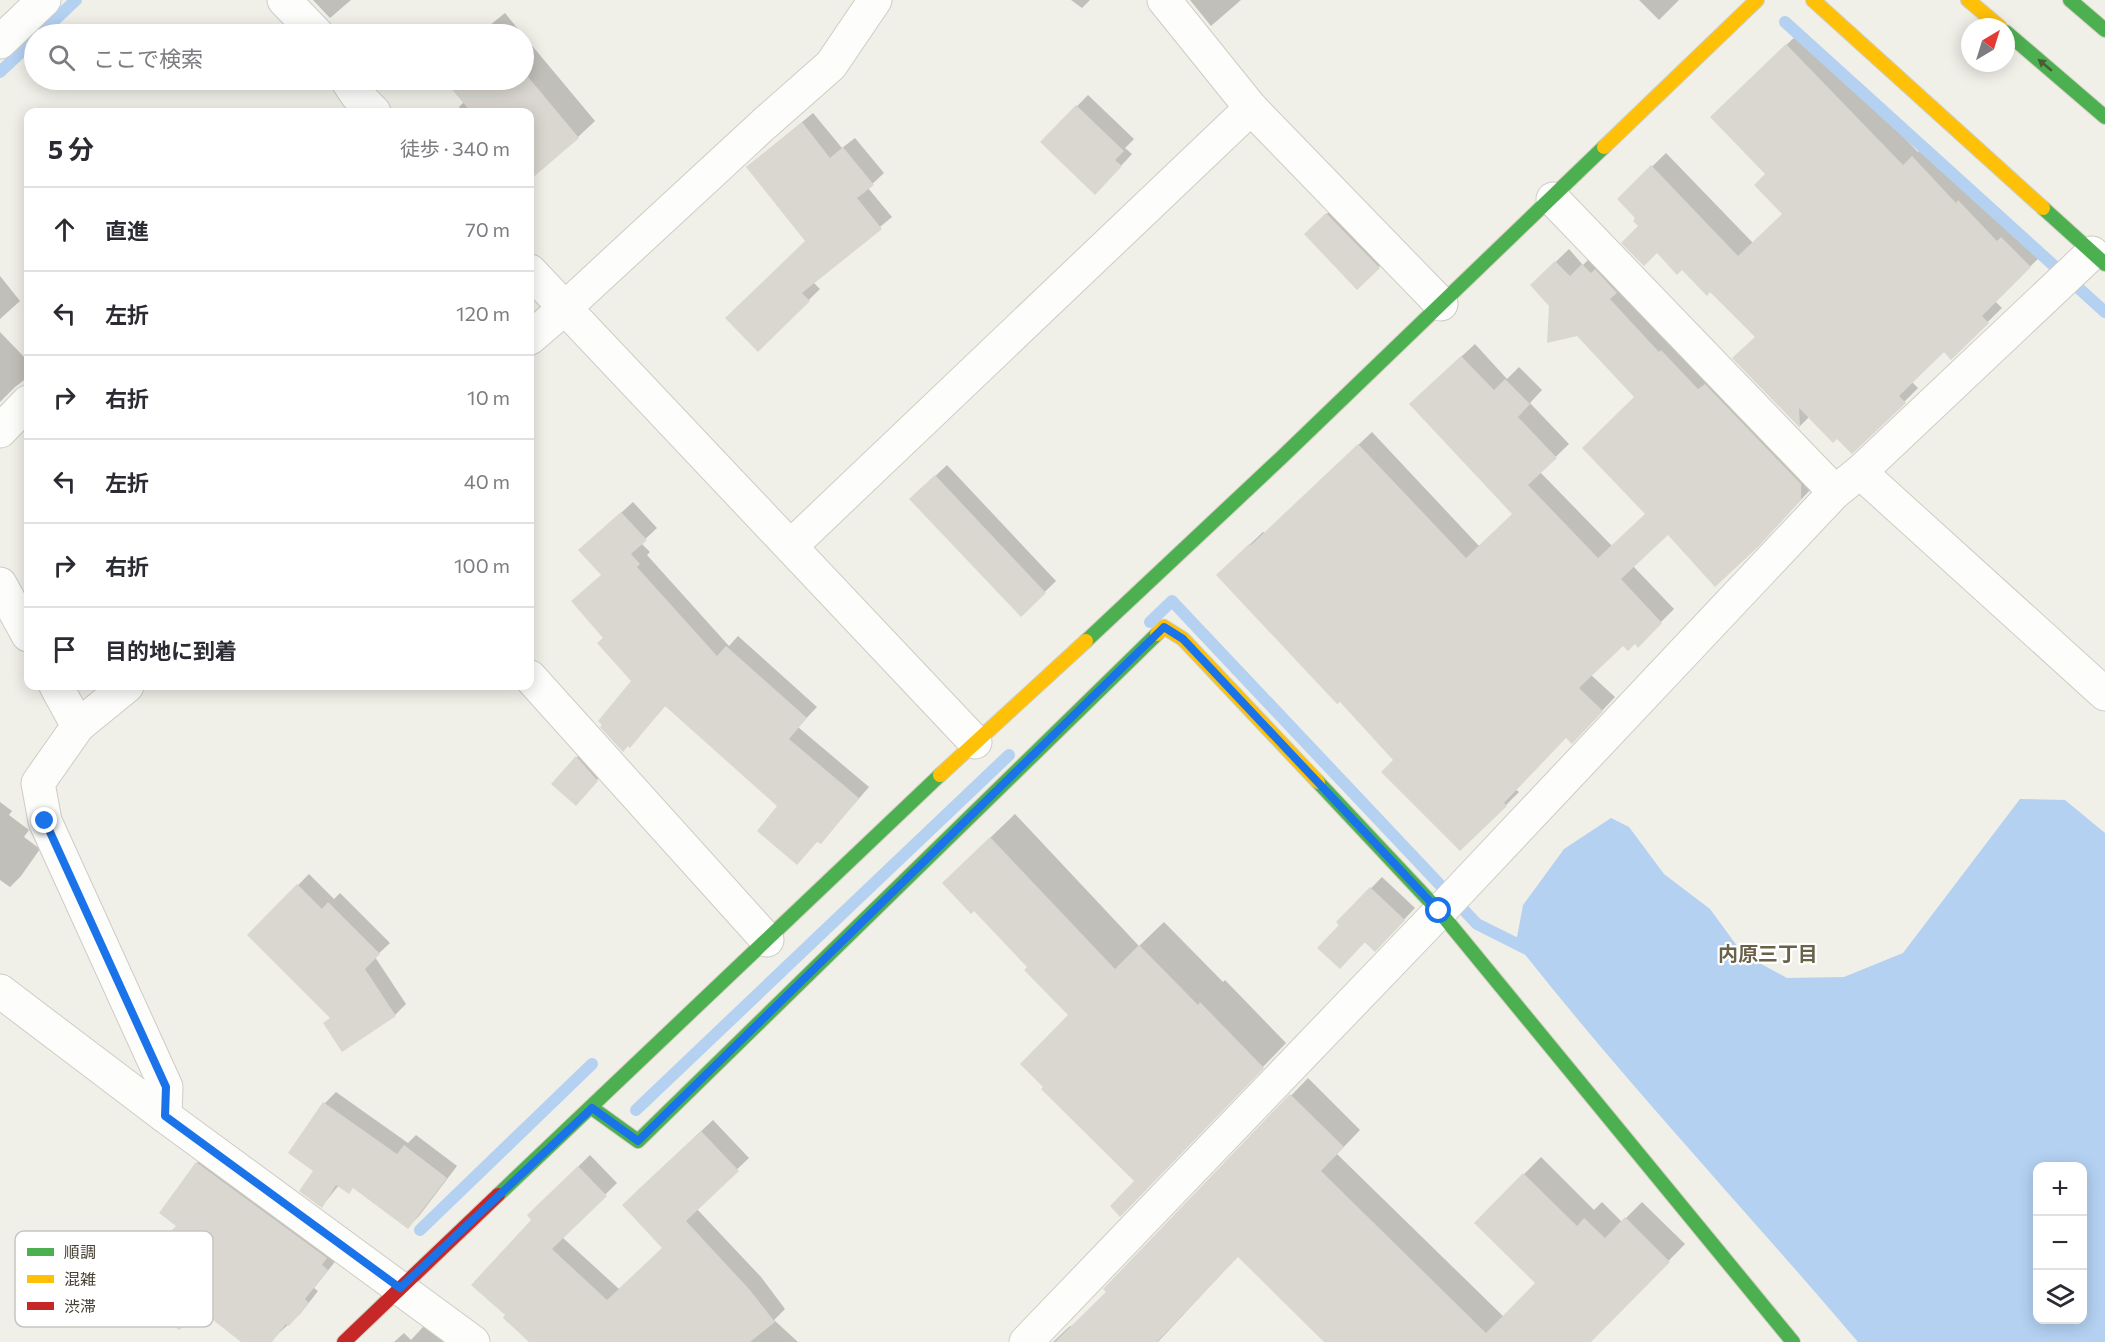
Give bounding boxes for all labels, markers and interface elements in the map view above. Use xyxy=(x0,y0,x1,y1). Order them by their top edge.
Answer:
north arrow xyxy=(1961,18,2015,72)
search box xyxy=(24,24,534,90)
icon: search xyxy=(45,41,78,74)
text: ここで検索 xyxy=(93,45,203,72)
one-way arrow xyxy=(2038,59,2053,72)
text: 5 分 xyxy=(48,133,94,164)
text: 徒歩 · 340 m xyxy=(400,136,510,160)
icon: ahead xyxy=(48,213,81,246)
text: 直進 xyxy=(105,217,149,244)
text: 70 m xyxy=(465,217,510,241)
icon: left xyxy=(48,297,81,330)
text: 左折 xyxy=(105,301,149,328)
text: 120 m xyxy=(456,301,510,325)
icon: right xyxy=(48,381,81,414)
text: 右折 xyxy=(105,385,149,412)
text: 10 m xyxy=(467,385,510,409)
icon: left xyxy=(48,465,81,498)
text: 左折 xyxy=(105,469,149,496)
text: 40 m xyxy=(464,469,510,493)
icon: right xyxy=(48,549,81,582)
text: 右折 xyxy=(105,553,149,580)
text: 100 m xyxy=(454,553,510,577)
icon: arrive xyxy=(48,633,81,666)
text: 目的地に到着 xyxy=(105,637,237,664)
route end xyxy=(31,807,57,833)
route start xyxy=(1425,897,1451,923)
district label: 内原三丁目 xyxy=(1718,941,1818,965)
map controls xyxy=(2033,1162,2087,1324)
button: + xyxy=(2033,1162,2087,1216)
button: − xyxy=(2033,1216,2087,1270)
legend xyxy=(15,1231,213,1327)
text: 順調 xyxy=(64,1242,96,1261)
text: 混雑 xyxy=(64,1269,96,1288)
button: layers xyxy=(2033,1270,2087,1324)
text: 渋滞 xyxy=(64,1296,96,1315)

